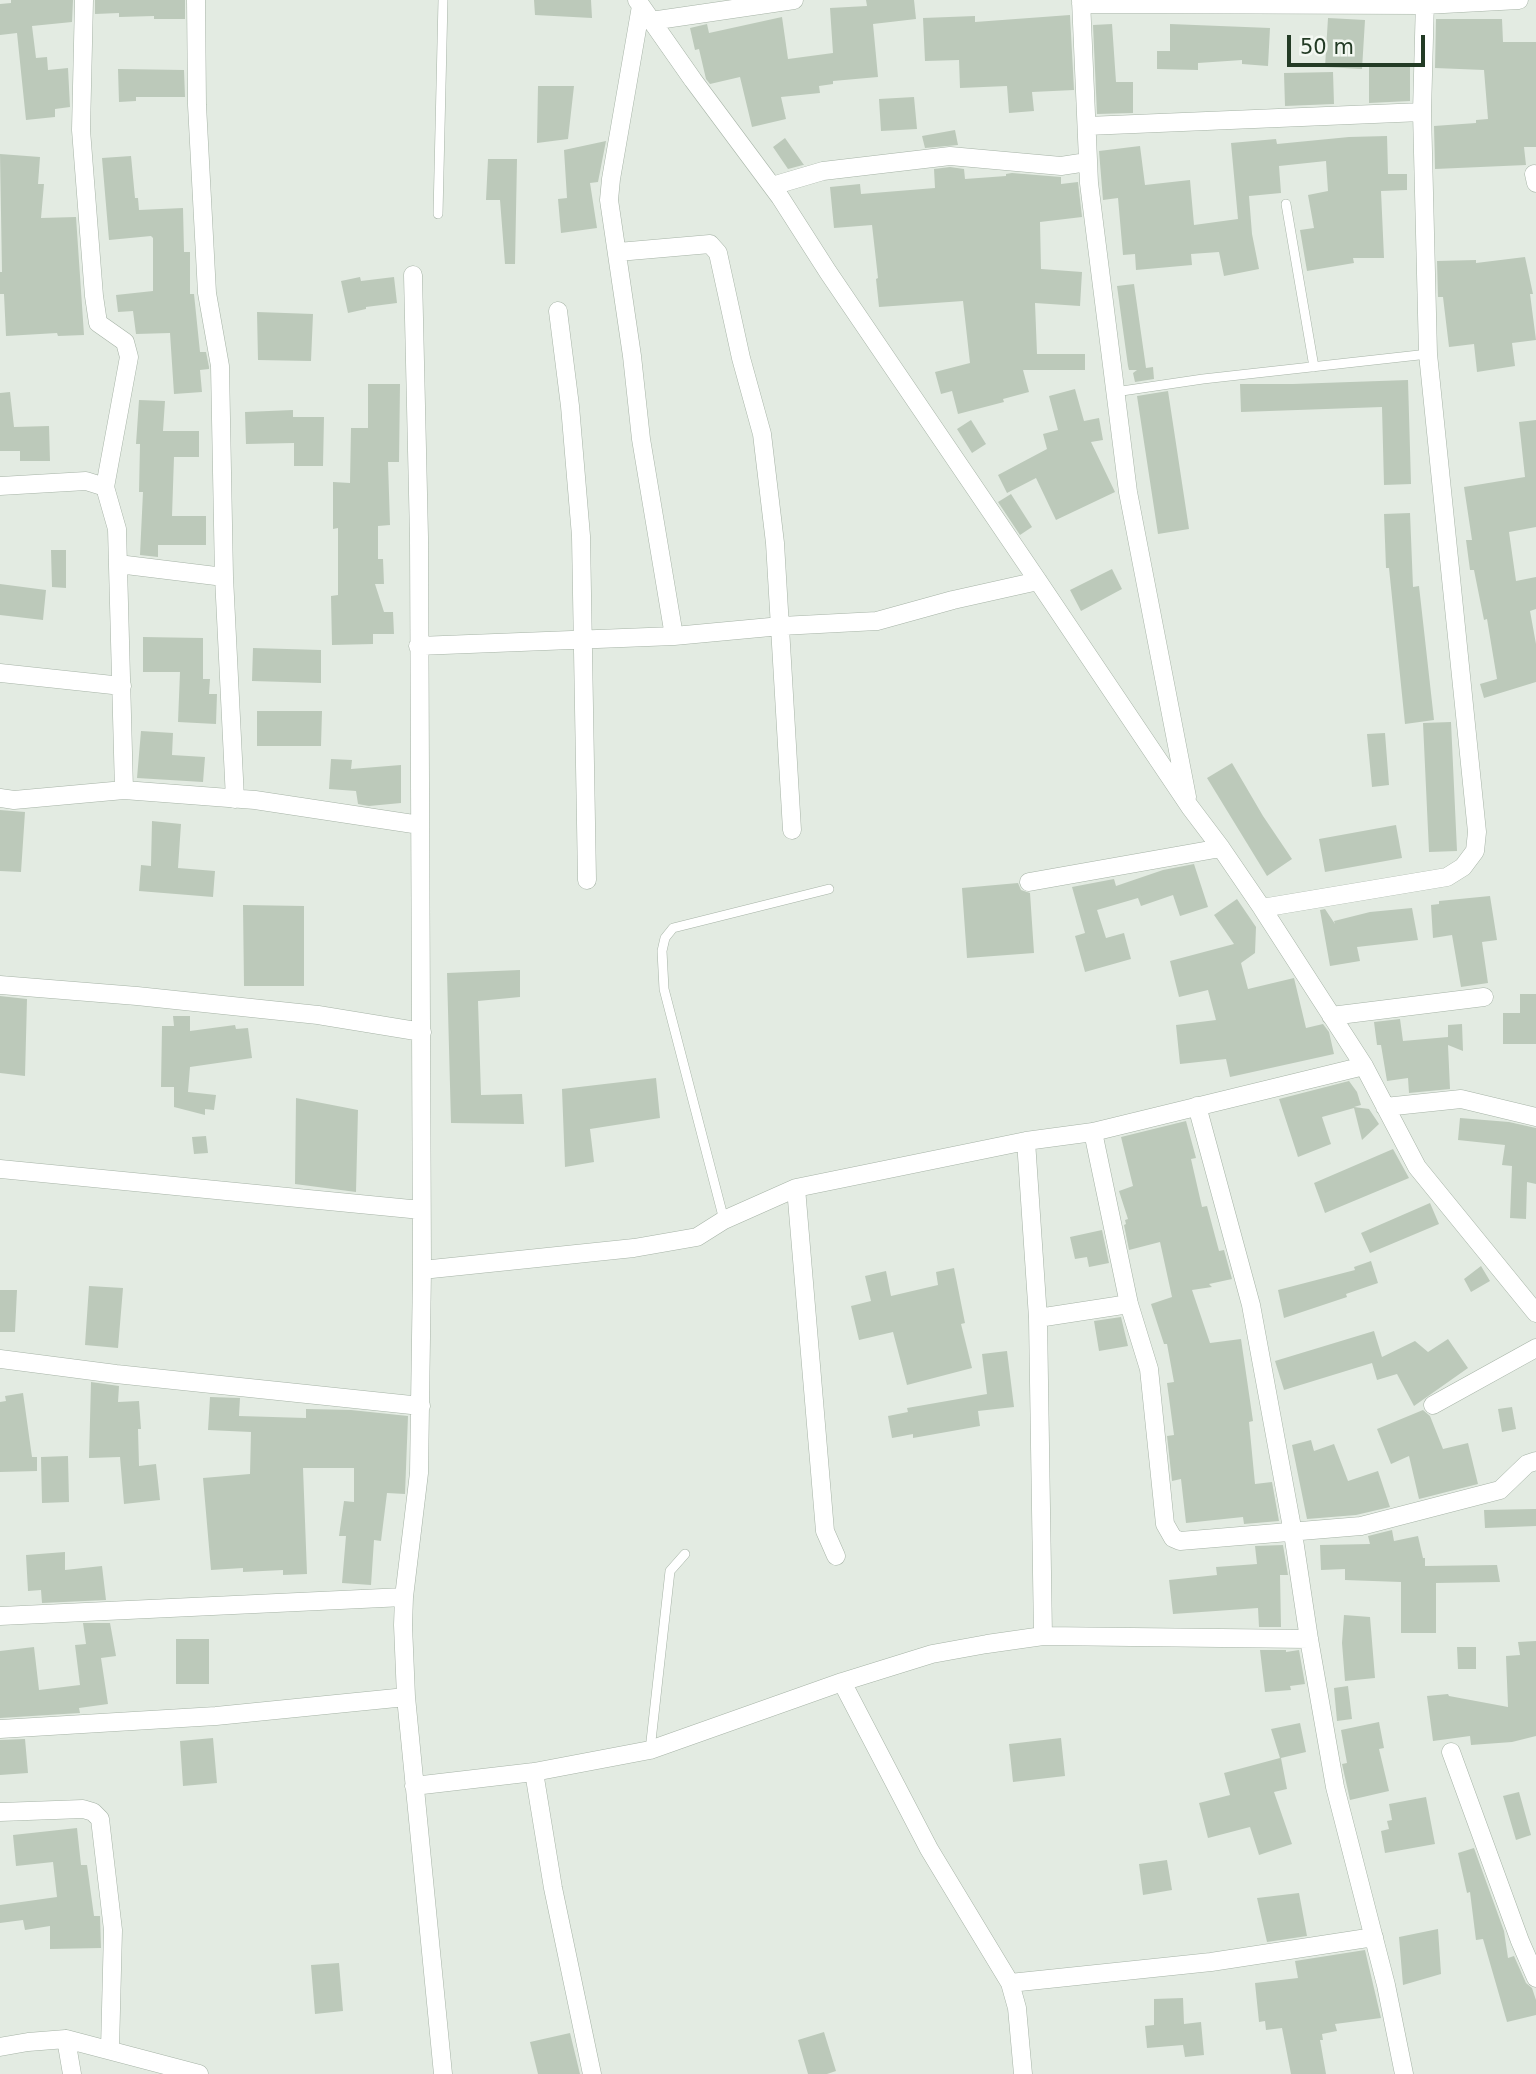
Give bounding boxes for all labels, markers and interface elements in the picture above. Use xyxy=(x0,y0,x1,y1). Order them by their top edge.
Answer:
scale bar xyxy=(1291,21,1429,65)
text: 50 m xyxy=(1300,35,1354,59)

